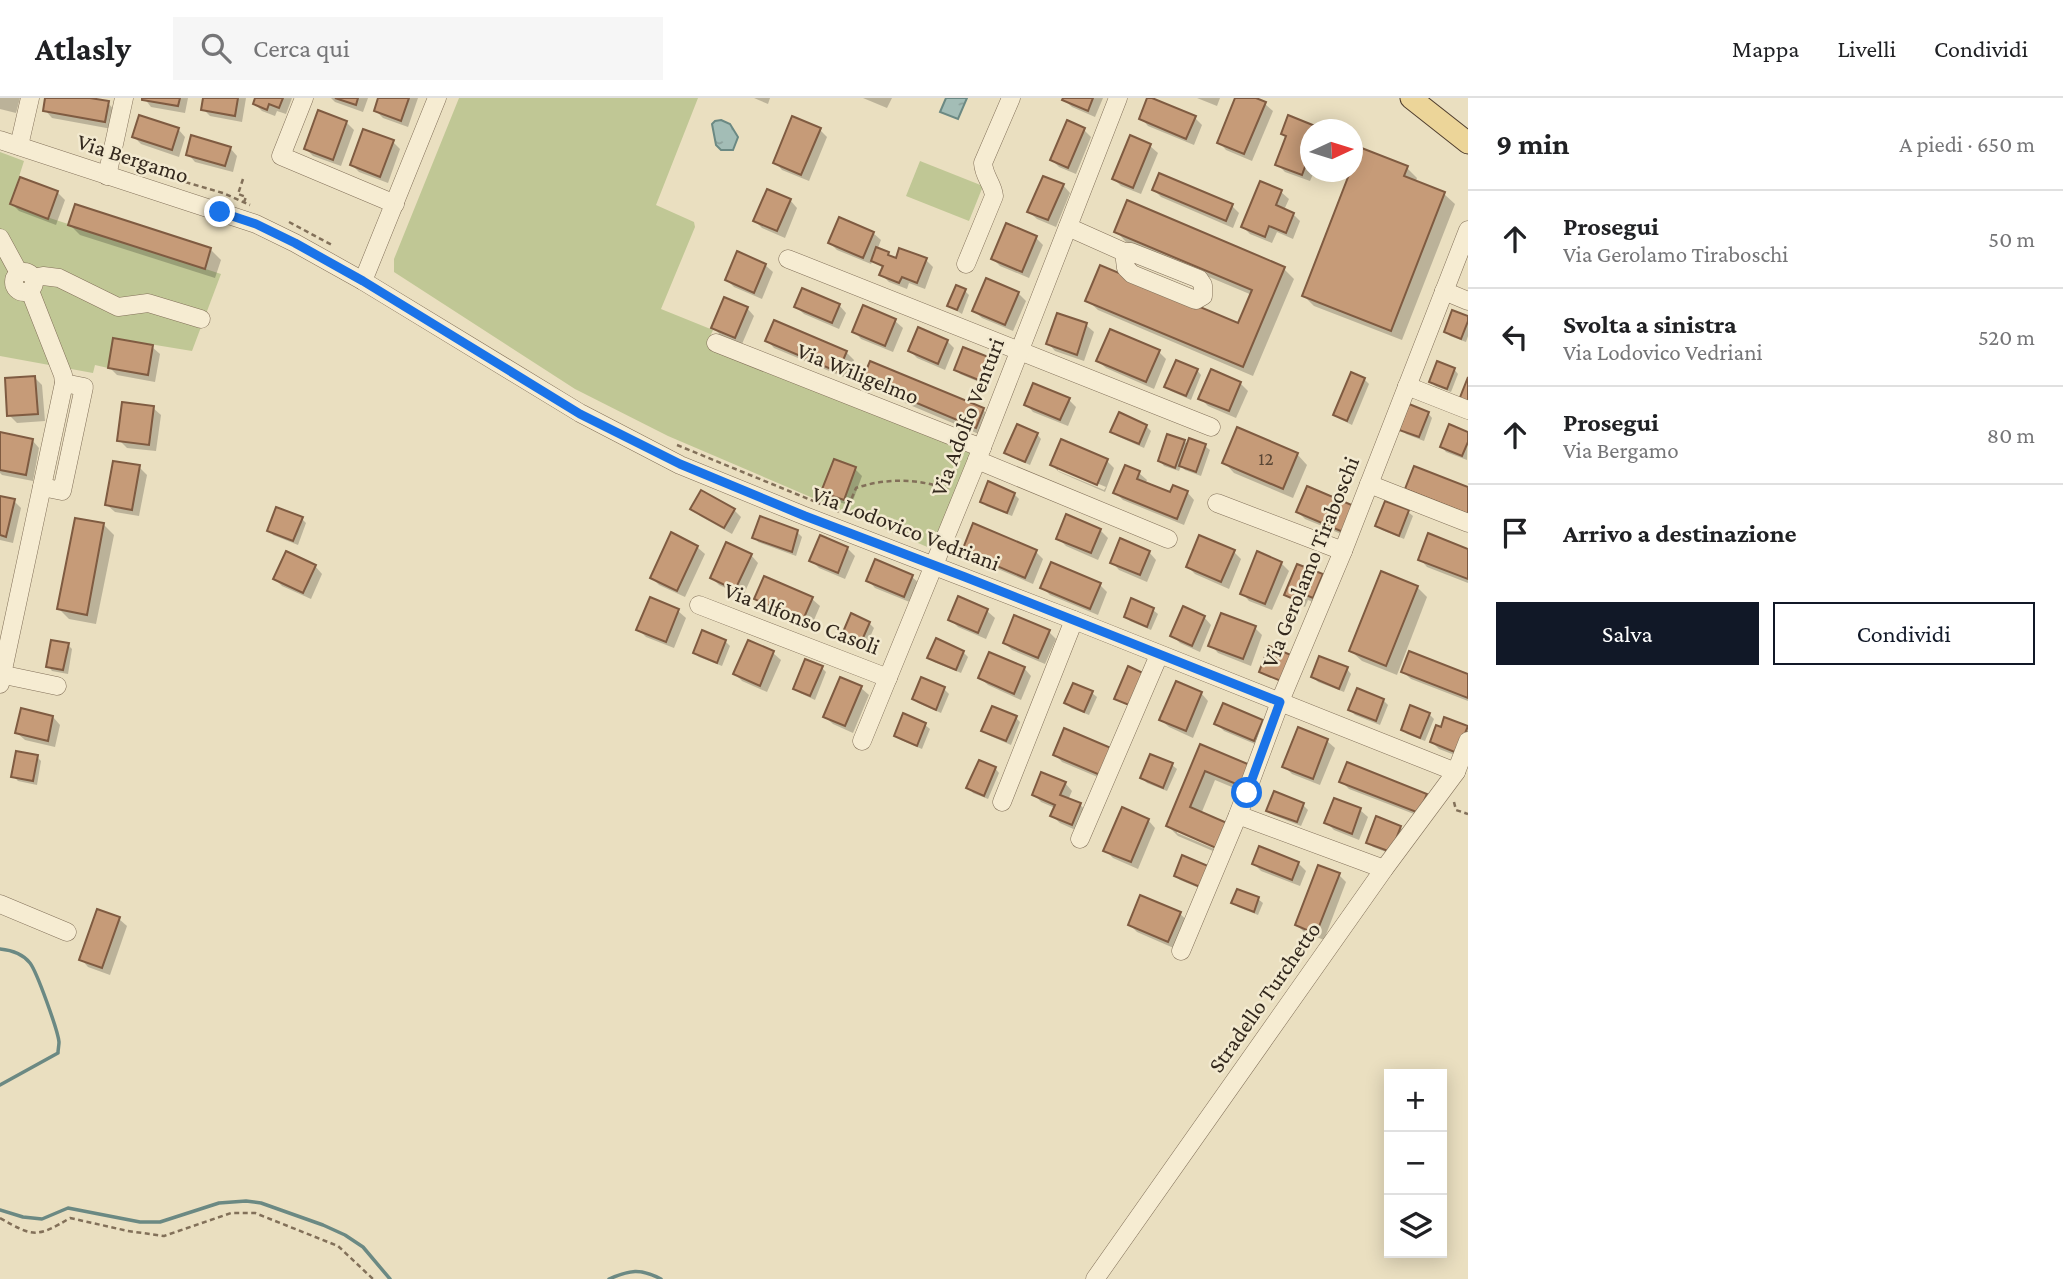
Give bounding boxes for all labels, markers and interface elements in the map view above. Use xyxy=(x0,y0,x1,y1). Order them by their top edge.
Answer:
search box xyxy=(173,17,663,80)
icon: search xyxy=(197,29,235,67)
text: Atlasly xyxy=(35,30,131,67)
text: Cerca qui xyxy=(253,34,350,63)
text: Mappa xyxy=(1732,35,1799,62)
text: Livelli xyxy=(1837,35,1896,62)
text: Condividi xyxy=(1934,35,2028,62)
north arrow xyxy=(1300,119,1363,182)
text: 9 min xyxy=(1496,127,1569,160)
street label: Via Bergamo xyxy=(74,128,192,188)
text: A piedi · 650 m xyxy=(1899,131,2035,157)
route end xyxy=(204,196,235,227)
text: Prosegui xyxy=(1563,212,1659,241)
icon: ahead xyxy=(1496,220,1534,258)
text: 50 m xyxy=(1988,226,2035,252)
text: Via Gerolamo Tiraboschi xyxy=(1563,241,1788,267)
text: Svolta a sinistra xyxy=(1563,310,1737,339)
icon: left xyxy=(1496,318,1534,356)
text: 520 m xyxy=(1978,324,2035,350)
street label: Via Adolfo Venturi xyxy=(925,334,1009,500)
street label: Via Wiligelmo xyxy=(793,337,923,409)
text: Via Lodovico Vedriani xyxy=(1563,339,1763,365)
text: Prosegui xyxy=(1563,408,1659,437)
icon: ahead xyxy=(1496,416,1534,454)
text: 80 m xyxy=(1987,422,2035,448)
text: Via Bergamo xyxy=(1563,437,1679,463)
house number: 12 xyxy=(1258,448,1274,469)
street label: Via Gerolamo Tiraboschi xyxy=(1256,453,1364,671)
street label: Via Lodovico Vedriani xyxy=(808,480,1004,576)
icon: arrive xyxy=(1496,514,1534,552)
text: Arrivo a destinazione xyxy=(1563,519,1797,548)
street label: Via Alfonso Casoli xyxy=(720,576,884,660)
button: Salva xyxy=(1496,602,1759,665)
button: Condividi xyxy=(1773,602,2035,665)
route start xyxy=(1231,777,1262,808)
street label: Stradello Turchetto xyxy=(1202,917,1326,1077)
map controls xyxy=(1384,1069,1447,1258)
button: + xyxy=(1384,1069,1447,1132)
button: − xyxy=(1384,1132,1447,1195)
button: layers xyxy=(1384,1195,1447,1258)

